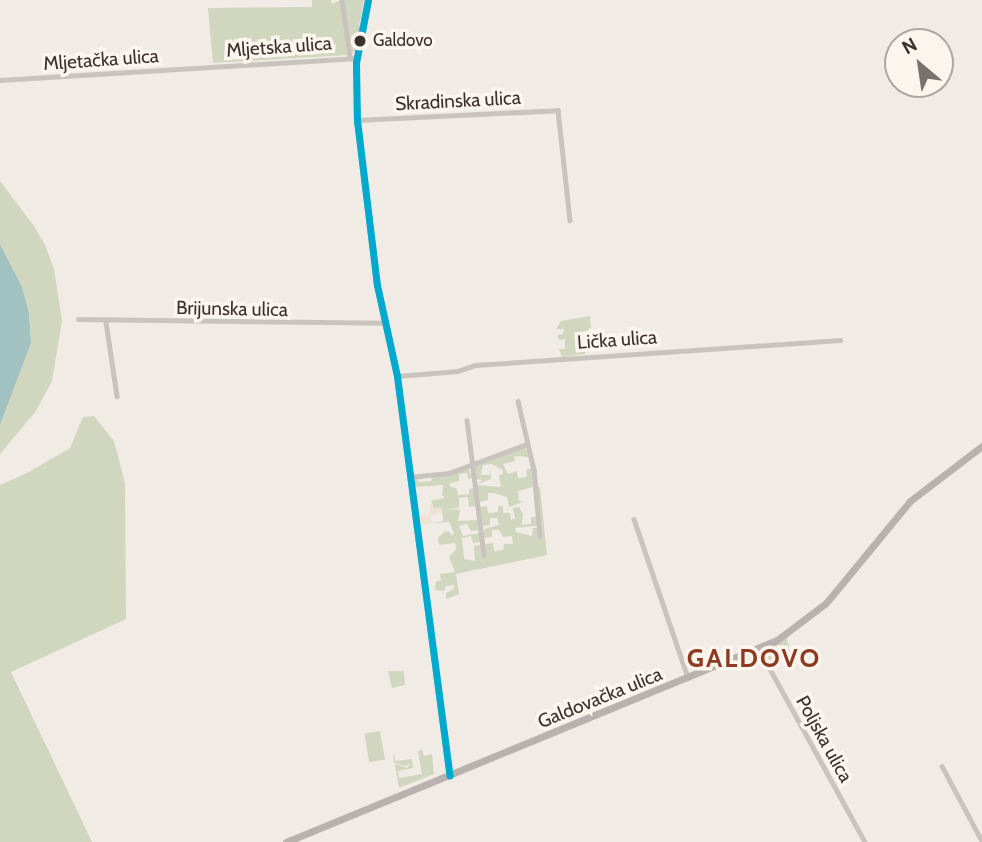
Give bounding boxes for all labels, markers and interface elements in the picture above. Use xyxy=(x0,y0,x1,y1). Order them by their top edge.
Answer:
north arrow xyxy=(884,28,954,98)
place label: Galdovo xyxy=(373,31,433,51)
street label: Mljetska ulica xyxy=(225,32,333,62)
text: N xyxy=(898,33,921,59)
marker: Galdovo xyxy=(353,34,367,48)
street label: Mljetačka ulica xyxy=(43,45,159,75)
street label: Skradinska ulica xyxy=(395,86,521,116)
street label: Brijunska ulica xyxy=(176,297,288,321)
street label: Lička ulica xyxy=(576,326,658,354)
district label: GALDOVO xyxy=(688,643,820,675)
street label: Galdovačka ulica xyxy=(534,663,666,733)
street label: Poljska ulica xyxy=(791,692,857,786)

